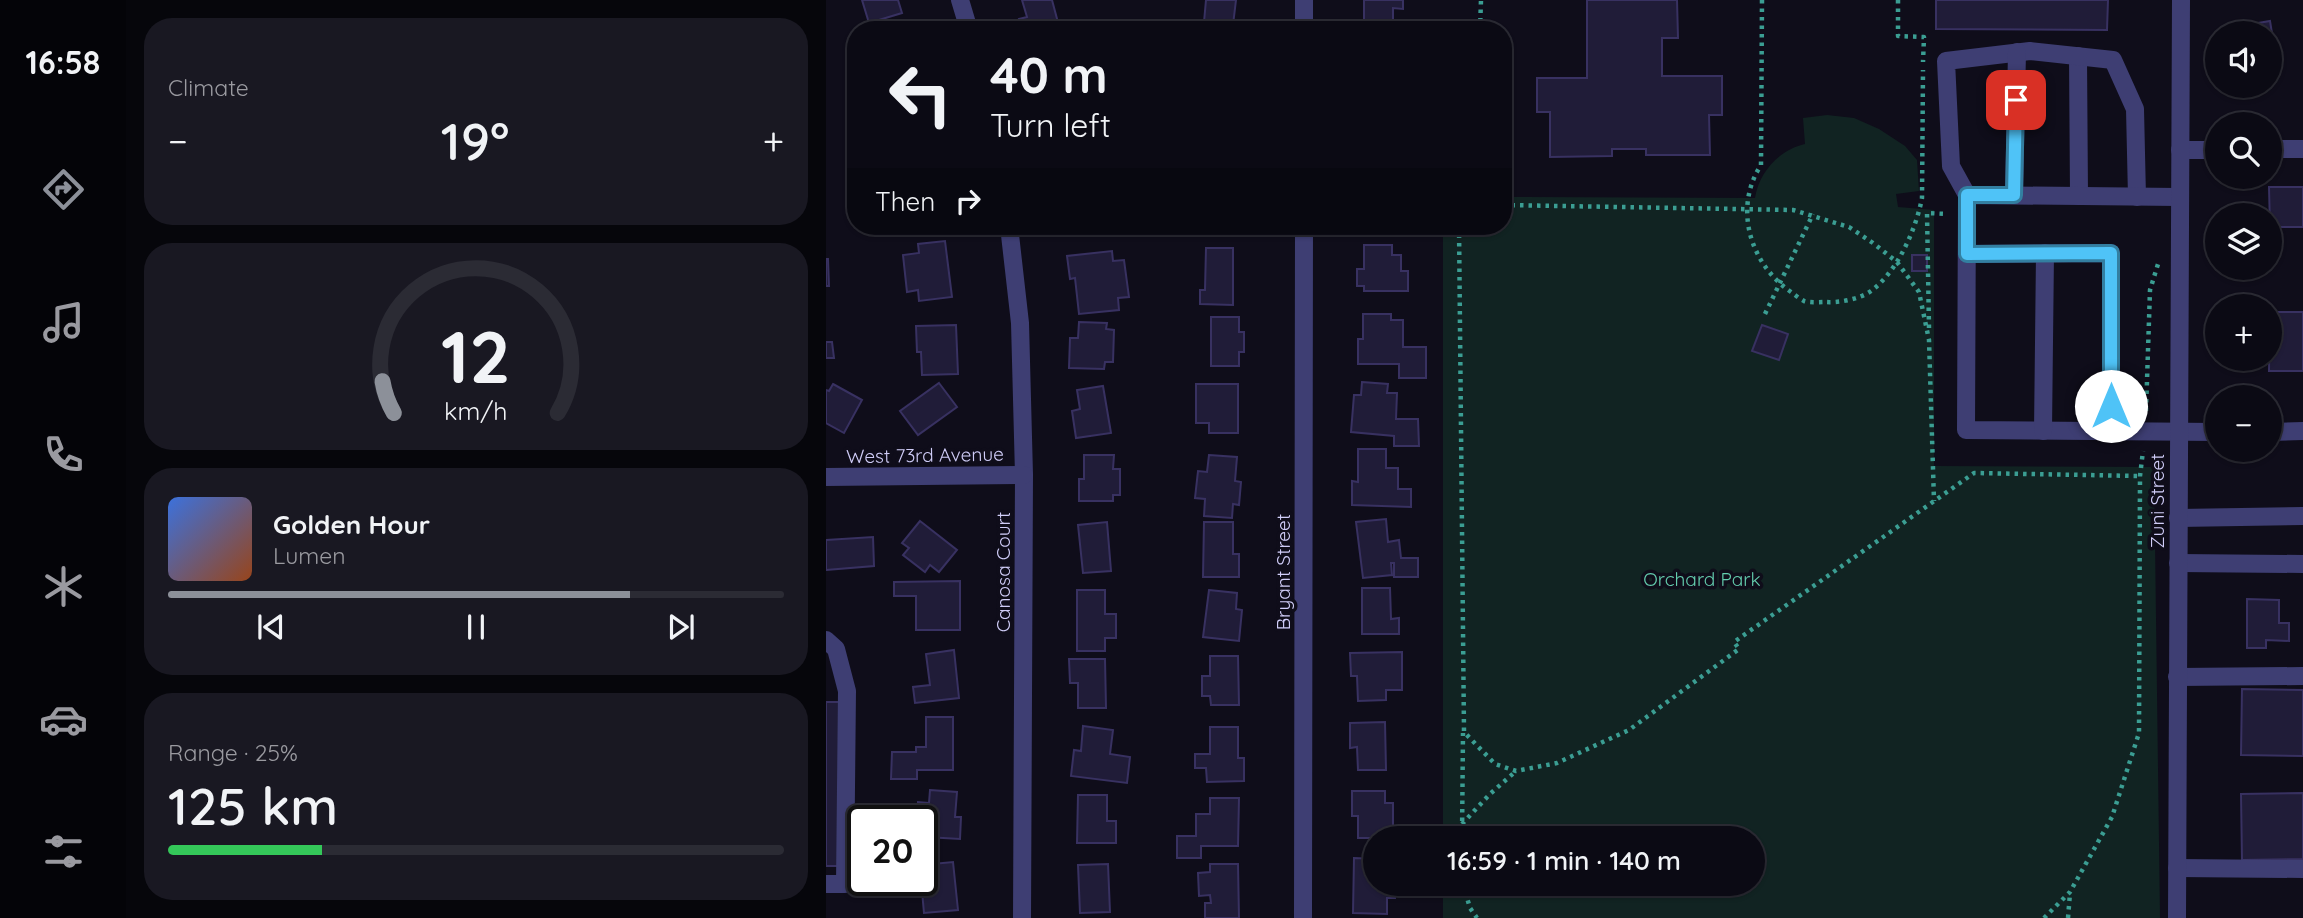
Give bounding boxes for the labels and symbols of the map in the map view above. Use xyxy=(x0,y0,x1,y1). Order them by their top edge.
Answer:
pin xyxy=(1986,70,2046,130)
position arrow xyxy=(2074,369,2148,443)
street label: West 73rd Avenue xyxy=(846,442,1004,468)
street label: Zuni Street xyxy=(2145,453,2169,549)
street label: Canosa Court xyxy=(991,512,1015,632)
street label: Bryant Street xyxy=(1271,514,1295,630)
park label: Orchard Park xyxy=(1643,567,1761,591)
speed limit sign: 20 xyxy=(847,805,938,896)

